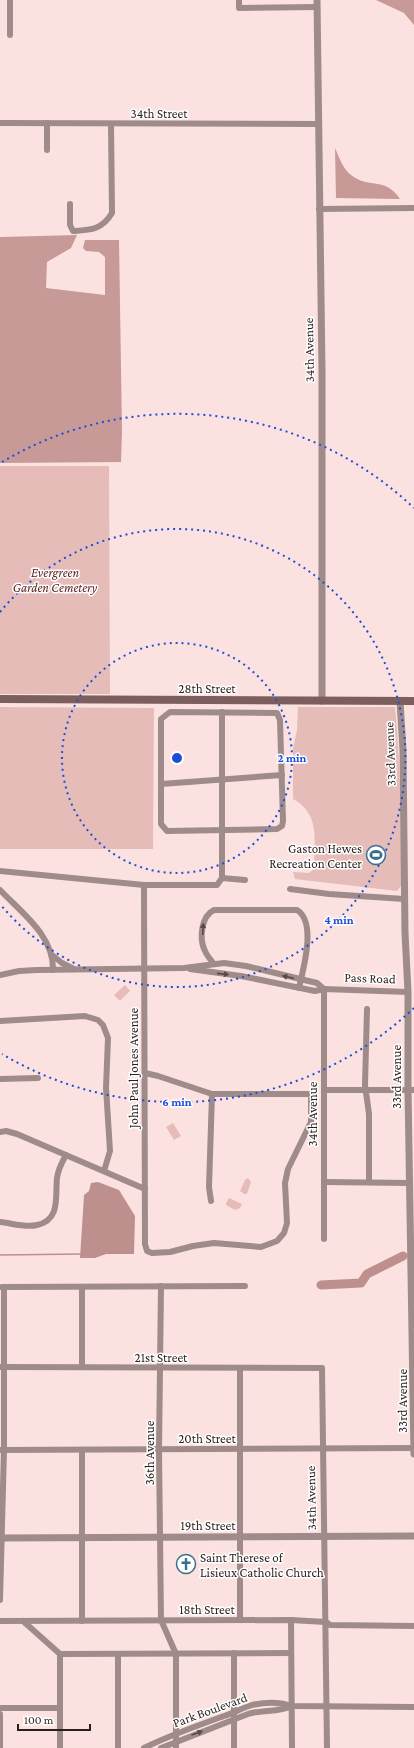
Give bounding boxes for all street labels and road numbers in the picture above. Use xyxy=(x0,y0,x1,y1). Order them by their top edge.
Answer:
street label: 34th Street xyxy=(131,106,188,121)
street label: 34th Avenue xyxy=(301,317,317,383)
street label: 28th Street xyxy=(178,681,236,696)
street label: 33rd Avenue xyxy=(381,721,399,786)
street label: Pass Road xyxy=(344,970,396,986)
street label: John Paul Jones Avenue xyxy=(126,1007,141,1129)
street label: 33rd Avenue xyxy=(389,1045,404,1109)
street label: 34th Avenue xyxy=(305,1081,320,1146)
street label: 21st Street xyxy=(135,1350,188,1365)
street label: 33rd Avenue xyxy=(395,1369,410,1433)
street label: 36th Avenue xyxy=(142,1420,157,1485)
street label: 20th Street xyxy=(178,1431,237,1446)
street label: 34th Avenue xyxy=(303,1465,319,1531)
street label: 19th Street xyxy=(180,1518,236,1533)
street label: 18th Street xyxy=(179,1602,235,1617)
street label: Park Boulevard xyxy=(171,1690,249,1730)

